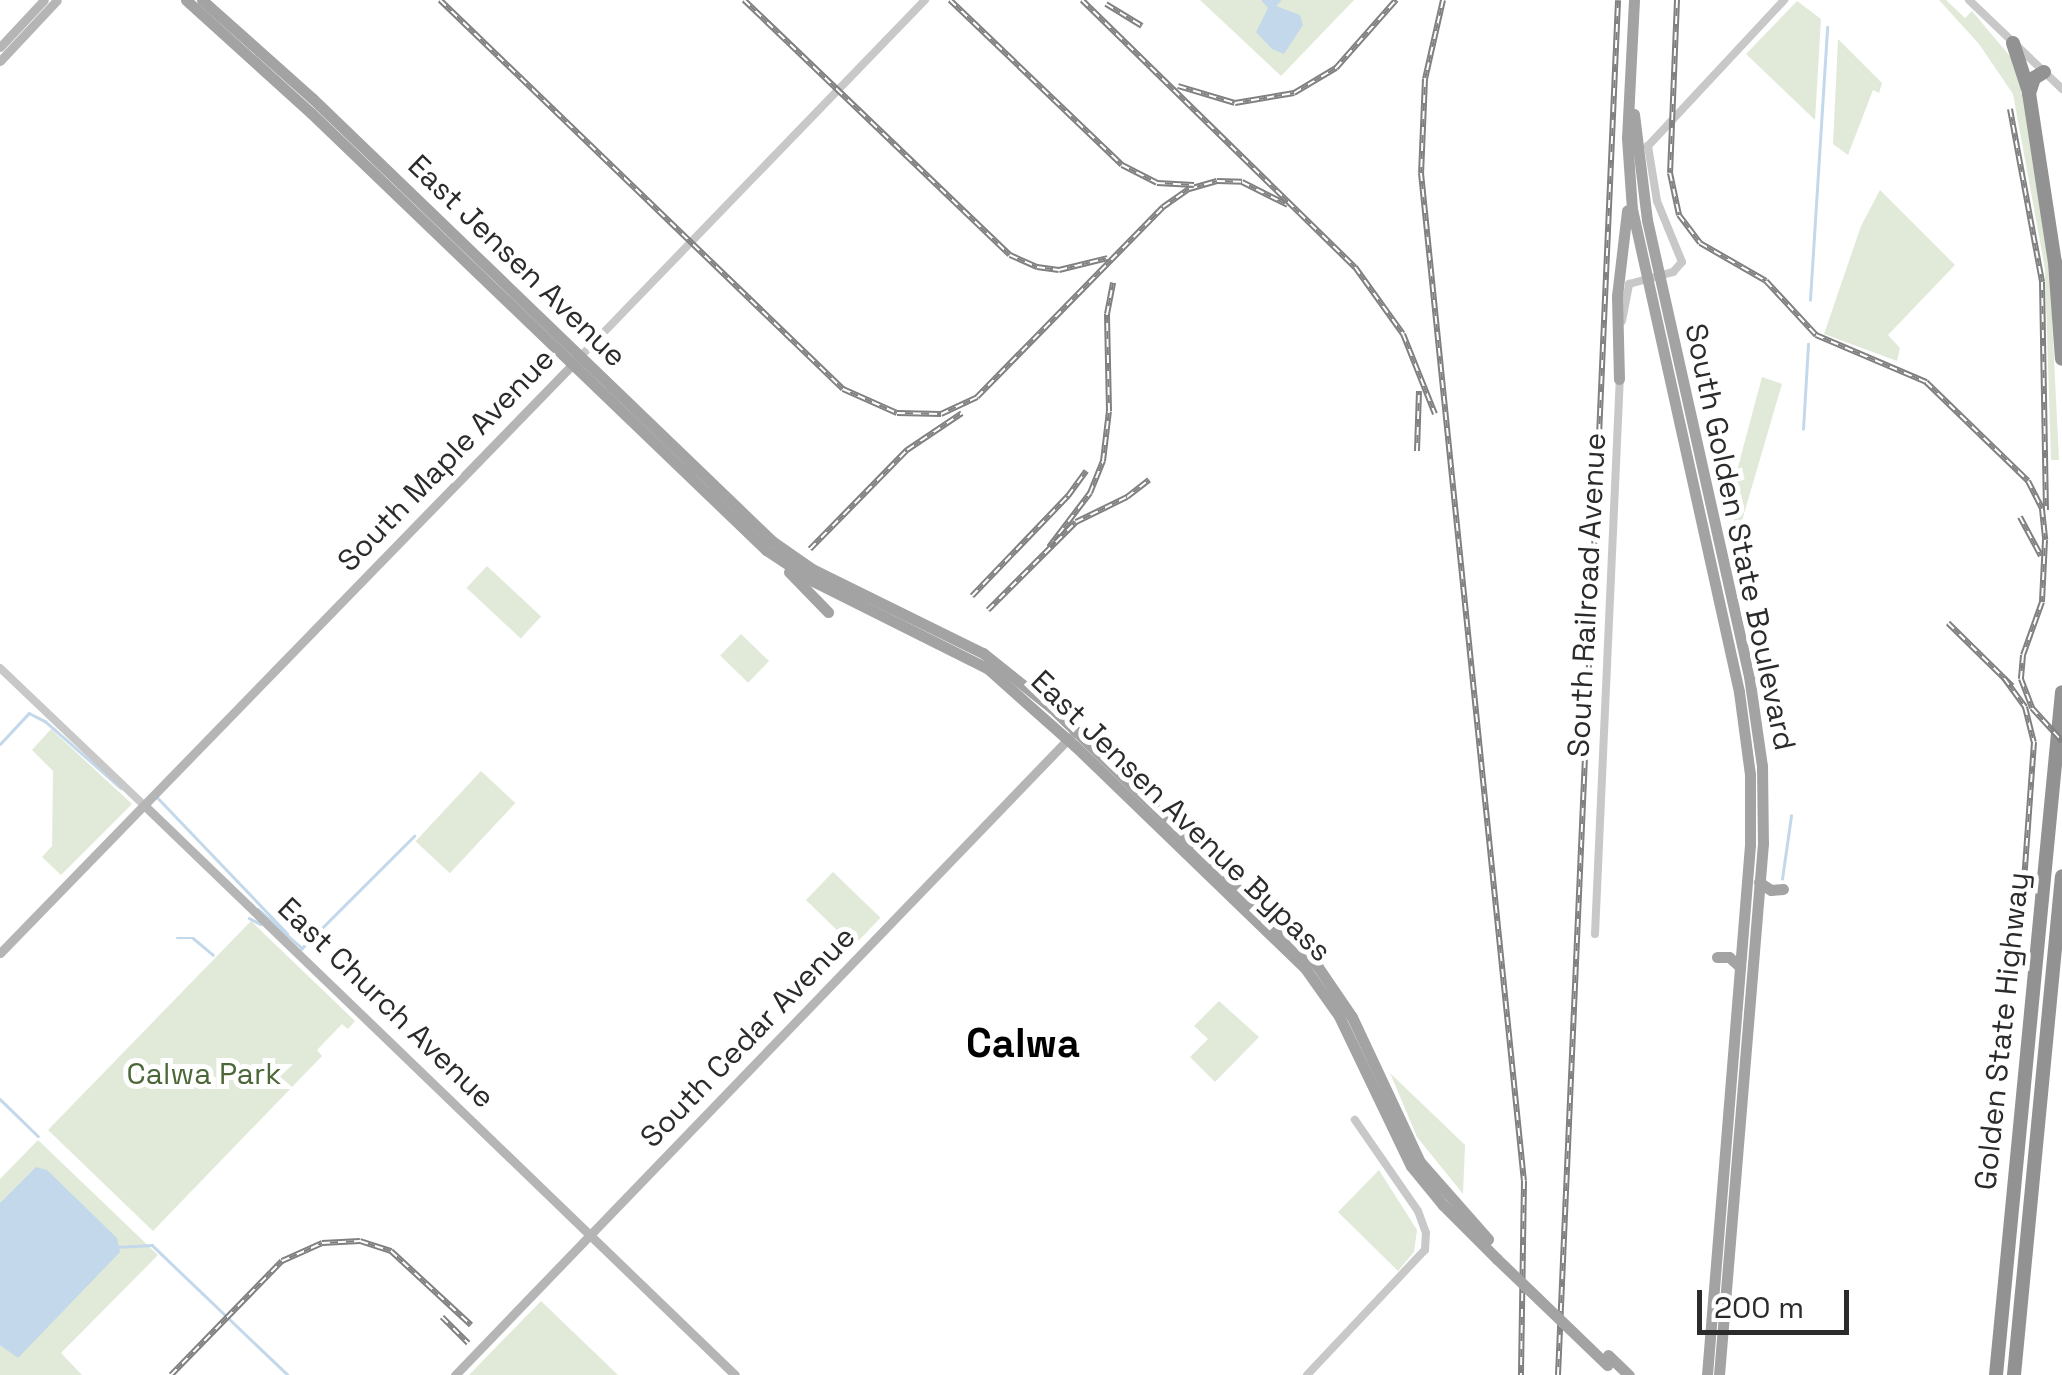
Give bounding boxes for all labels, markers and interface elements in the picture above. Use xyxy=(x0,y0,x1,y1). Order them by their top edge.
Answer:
street label: East Jensen Avenue xyxy=(400,147,634,375)
street label: South Golden State Boulevard xyxy=(1677,320,1803,754)
street label: South Maple Avenue xyxy=(330,341,562,579)
street label: South Railroad Avenue xyxy=(1561,432,1613,758)
street label: East Jensen Avenue Bypass xyxy=(1023,663,1339,969)
street label: Golden State Highway xyxy=(1967,870,2037,1192)
street label: East Church Avenue xyxy=(270,890,502,1116)
street label: South Cedar Avenue xyxy=(633,919,863,1155)
district label: Calwa xyxy=(966,1020,1080,1068)
park label: Calwa Park xyxy=(127,1056,281,1092)
scale bar xyxy=(1702,1270,1854,1332)
text: 200 m xyxy=(1714,1288,1804,1327)

